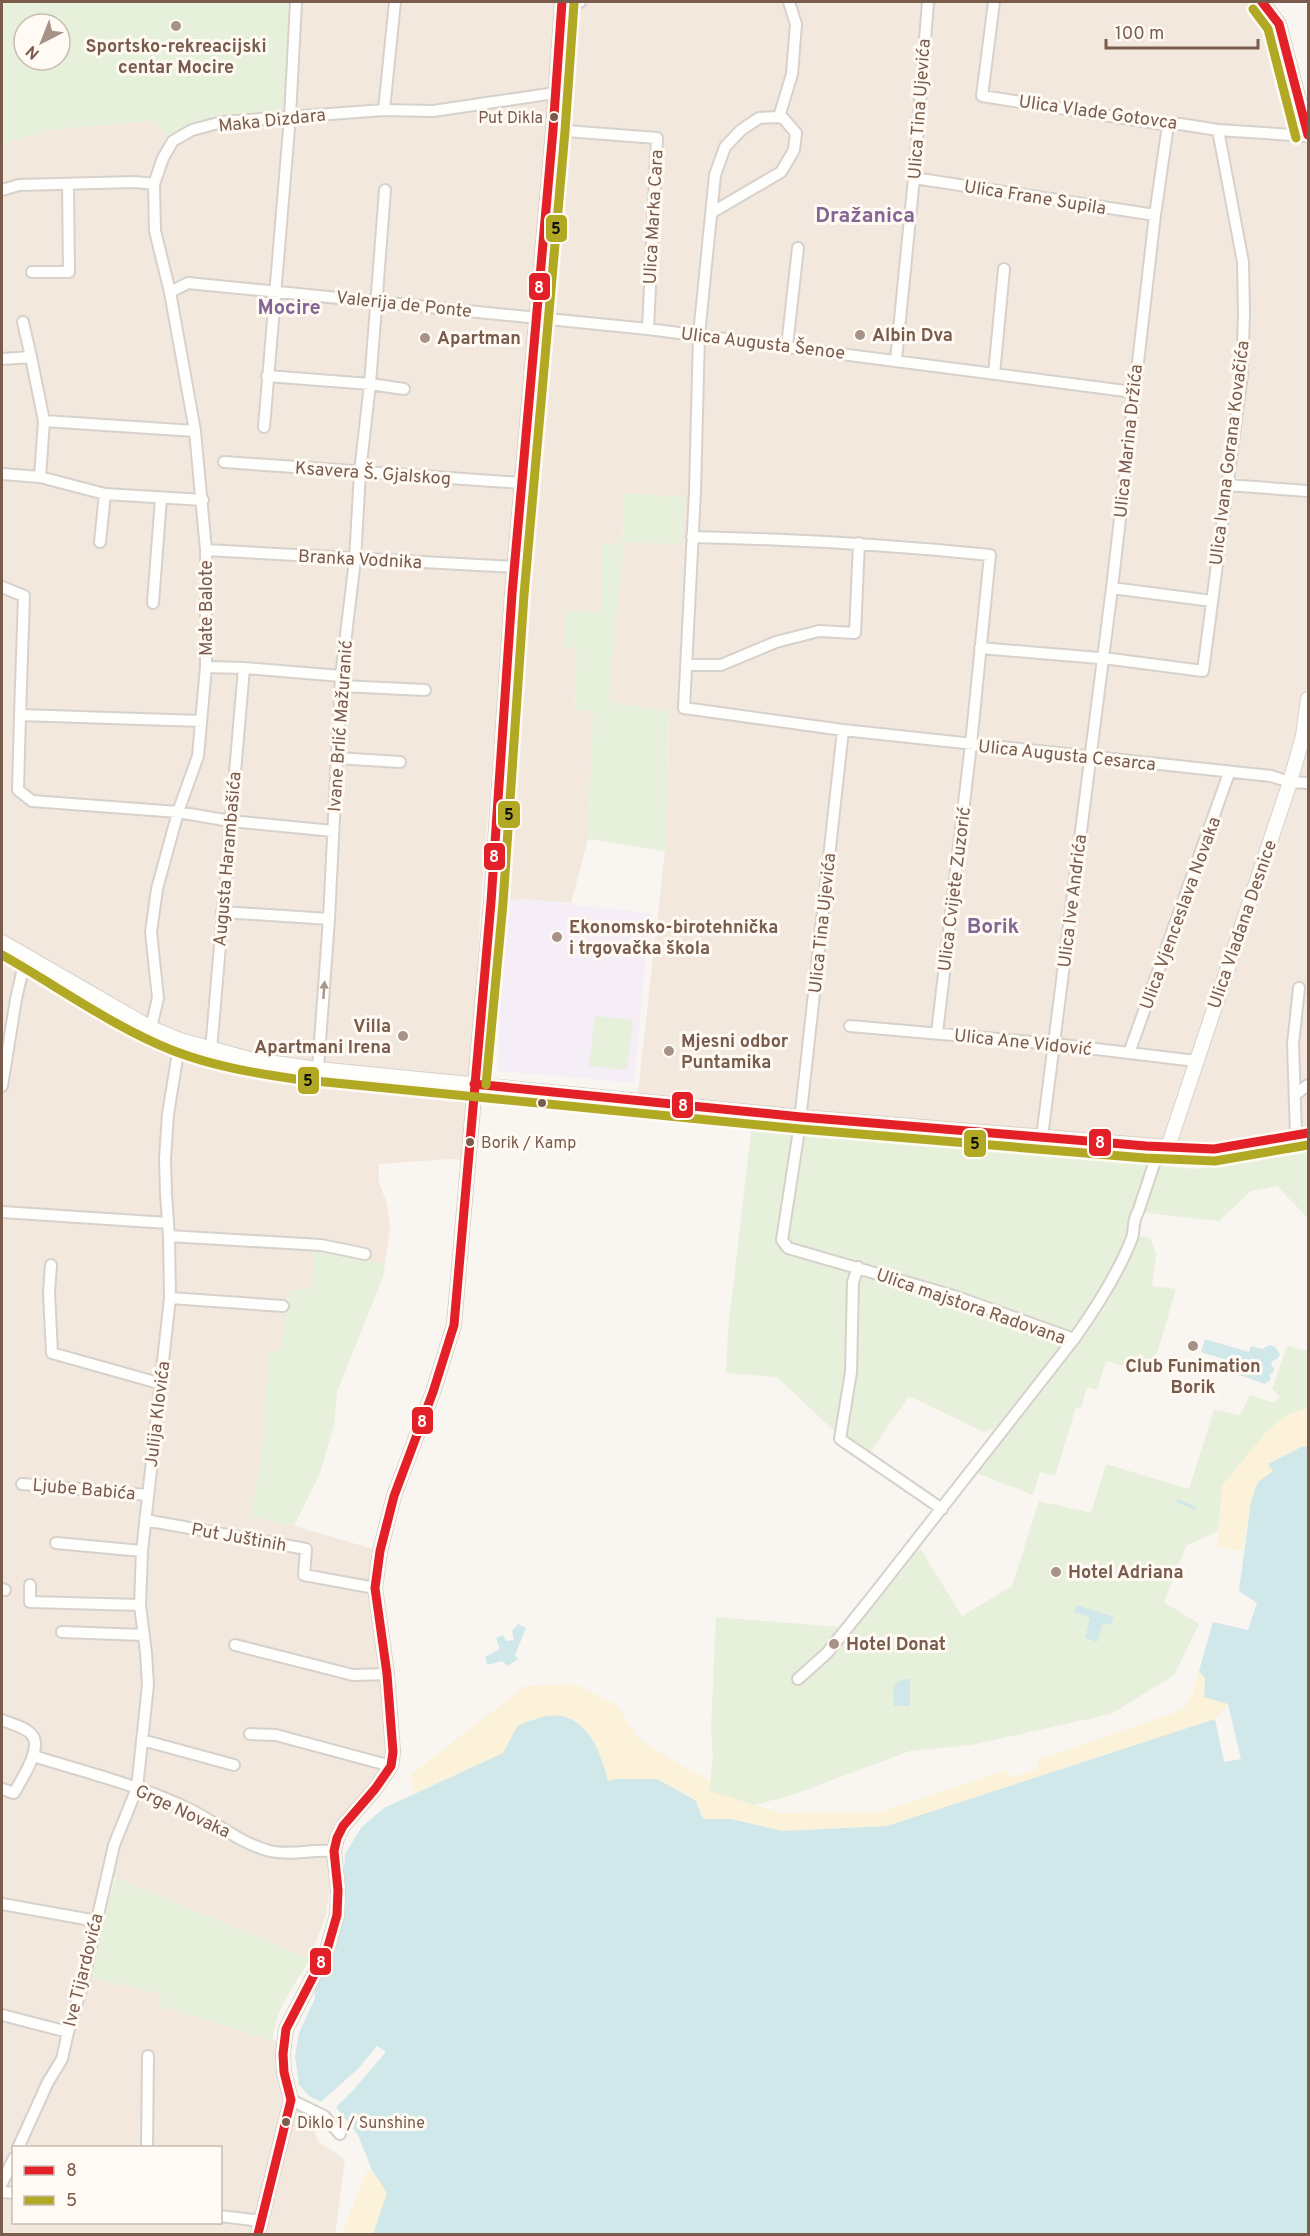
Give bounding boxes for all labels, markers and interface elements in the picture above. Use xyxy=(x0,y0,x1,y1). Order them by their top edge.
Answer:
north arrow xyxy=(12,12,72,72)
scale bar xyxy=(1106,12,1258,50)
marker: Sportsko-rekreacijski centar Mocire xyxy=(169,19,183,33)
text: 100 m xyxy=(1115,23,1164,46)
place label: Sportsko-rekreacijski centar Mocire xyxy=(86,36,266,80)
street label: Ulica Tina Ujevića xyxy=(904,38,937,180)
text: N xyxy=(22,40,44,63)
street label: Ulica Vlade Gotovca xyxy=(1017,91,1179,136)
street label: Maka Dizdara xyxy=(217,104,327,139)
place label: Put Dikla xyxy=(478,109,543,129)
marker: Put Dikla xyxy=(548,111,560,123)
street label: Ulica Marka Cara xyxy=(639,149,670,285)
street label: Ulica Frane Supila xyxy=(962,176,1107,221)
district label: Dražanica xyxy=(815,203,915,230)
line badge: 5 xyxy=(545,214,568,243)
text: 5 xyxy=(551,220,561,240)
line badge: 8 xyxy=(528,272,551,301)
text: 8 xyxy=(534,279,544,299)
street label: Valerija de Ponte xyxy=(335,287,473,324)
district label: Mocire xyxy=(257,296,321,322)
street label: Ulica Augusta Šenoe xyxy=(679,321,846,366)
place label: Albin Dva xyxy=(872,325,953,348)
place label: Apartman xyxy=(437,328,521,351)
marker: Albin Dva xyxy=(853,328,867,342)
marker: Apartman xyxy=(418,331,432,345)
street label: Ulica Ivana Gorana Kovačića xyxy=(1205,339,1256,567)
street label: Ulica Marina Držića xyxy=(1110,363,1149,519)
street label: Ksavera Š. Gjalskog xyxy=(294,456,452,491)
street label: Branka Vodnika xyxy=(297,546,423,575)
street label: Mate Balote xyxy=(196,560,219,656)
street label: Ivane Brlić Mažuranić xyxy=(324,639,359,813)
street label: Ulica Augusta Cesarca xyxy=(977,736,1157,777)
street label: Augusta Harambašića xyxy=(209,771,248,948)
line badge: 5 xyxy=(497,800,521,829)
text: 5 xyxy=(504,806,514,826)
street label: Ulica Cvijete Zuzorić xyxy=(934,806,977,973)
street label: Ulica Vjenceslava Novaka xyxy=(1136,814,1227,1013)
street label: Ulica Ive Andrića xyxy=(1054,833,1093,969)
street label: Ulica Vladana Desnice xyxy=(1204,837,1283,1012)
line badge: 8 xyxy=(483,842,506,871)
text: 8 xyxy=(489,848,499,868)
street label: Ulica Tina Ujevića xyxy=(805,852,842,994)
district label: Borik xyxy=(967,914,1020,941)
place label: Ekonomsko-birotehnička i trgovačka škola xyxy=(569,917,778,961)
marker: Ekonomsko-birotehnička i trgovačka škola xyxy=(550,930,564,944)
one-way arrow xyxy=(319,980,329,999)
place label: Villa Apartmani Irena xyxy=(254,1016,391,1060)
street label: Ulica Ane Vidović xyxy=(953,1025,1093,1062)
marker: Villa Apartmani Irena xyxy=(396,1029,410,1043)
place label: Mjesni odbor Puntamika xyxy=(681,1031,789,1075)
marker: Mjesni odbor Puntamika xyxy=(662,1044,676,1058)
line badge: 5 xyxy=(297,1066,320,1095)
text: 5 xyxy=(303,1072,313,1092)
line badge: 8 xyxy=(671,1091,694,1119)
unlabelled marker xyxy=(536,1097,548,1109)
text: 8 xyxy=(678,1097,688,1117)
line badge: 8 xyxy=(1088,1128,1112,1157)
line badge: 5 xyxy=(963,1129,987,1158)
place label: Borik / Kamp xyxy=(481,1134,576,1154)
text: 8 xyxy=(1095,1134,1105,1154)
text: 5 xyxy=(970,1135,980,1155)
marker: Borik / Kamp xyxy=(464,1136,476,1148)
street label: Ulica majstora Radovana xyxy=(873,1264,1068,1351)
marker: Club Funimation Borik xyxy=(1186,1339,1200,1353)
place label: Club Funimation Borik xyxy=(1125,1356,1261,1400)
street label: Julija Klovića xyxy=(141,1360,176,1469)
line badge: 8 xyxy=(411,1406,434,1435)
text: 8 xyxy=(417,1413,427,1433)
street label: Ljube Babića xyxy=(31,1475,136,1506)
street label: Put Juštinih xyxy=(189,1519,288,1558)
place label: Hotel Adriana xyxy=(1068,1562,1183,1585)
marker: Hotel Adriana xyxy=(1049,1565,1063,1579)
place label: Hotel Donat xyxy=(846,1634,946,1657)
marker: Hotel Donat xyxy=(827,1637,841,1651)
street label: Grge Novaka xyxy=(131,1780,234,1844)
street label: Ive Tijardovića xyxy=(59,1911,110,2029)
line badge: 8 xyxy=(309,1947,332,1976)
text: 8 xyxy=(316,1954,326,1974)
place label: Diklo 1 / Sunshine xyxy=(297,2114,425,2134)
marker: Diklo 1 / Sunshine xyxy=(280,2116,292,2128)
legend xyxy=(12,2146,222,2224)
text: 8 xyxy=(66,2160,77,2183)
text: 5 xyxy=(66,2190,77,2213)

